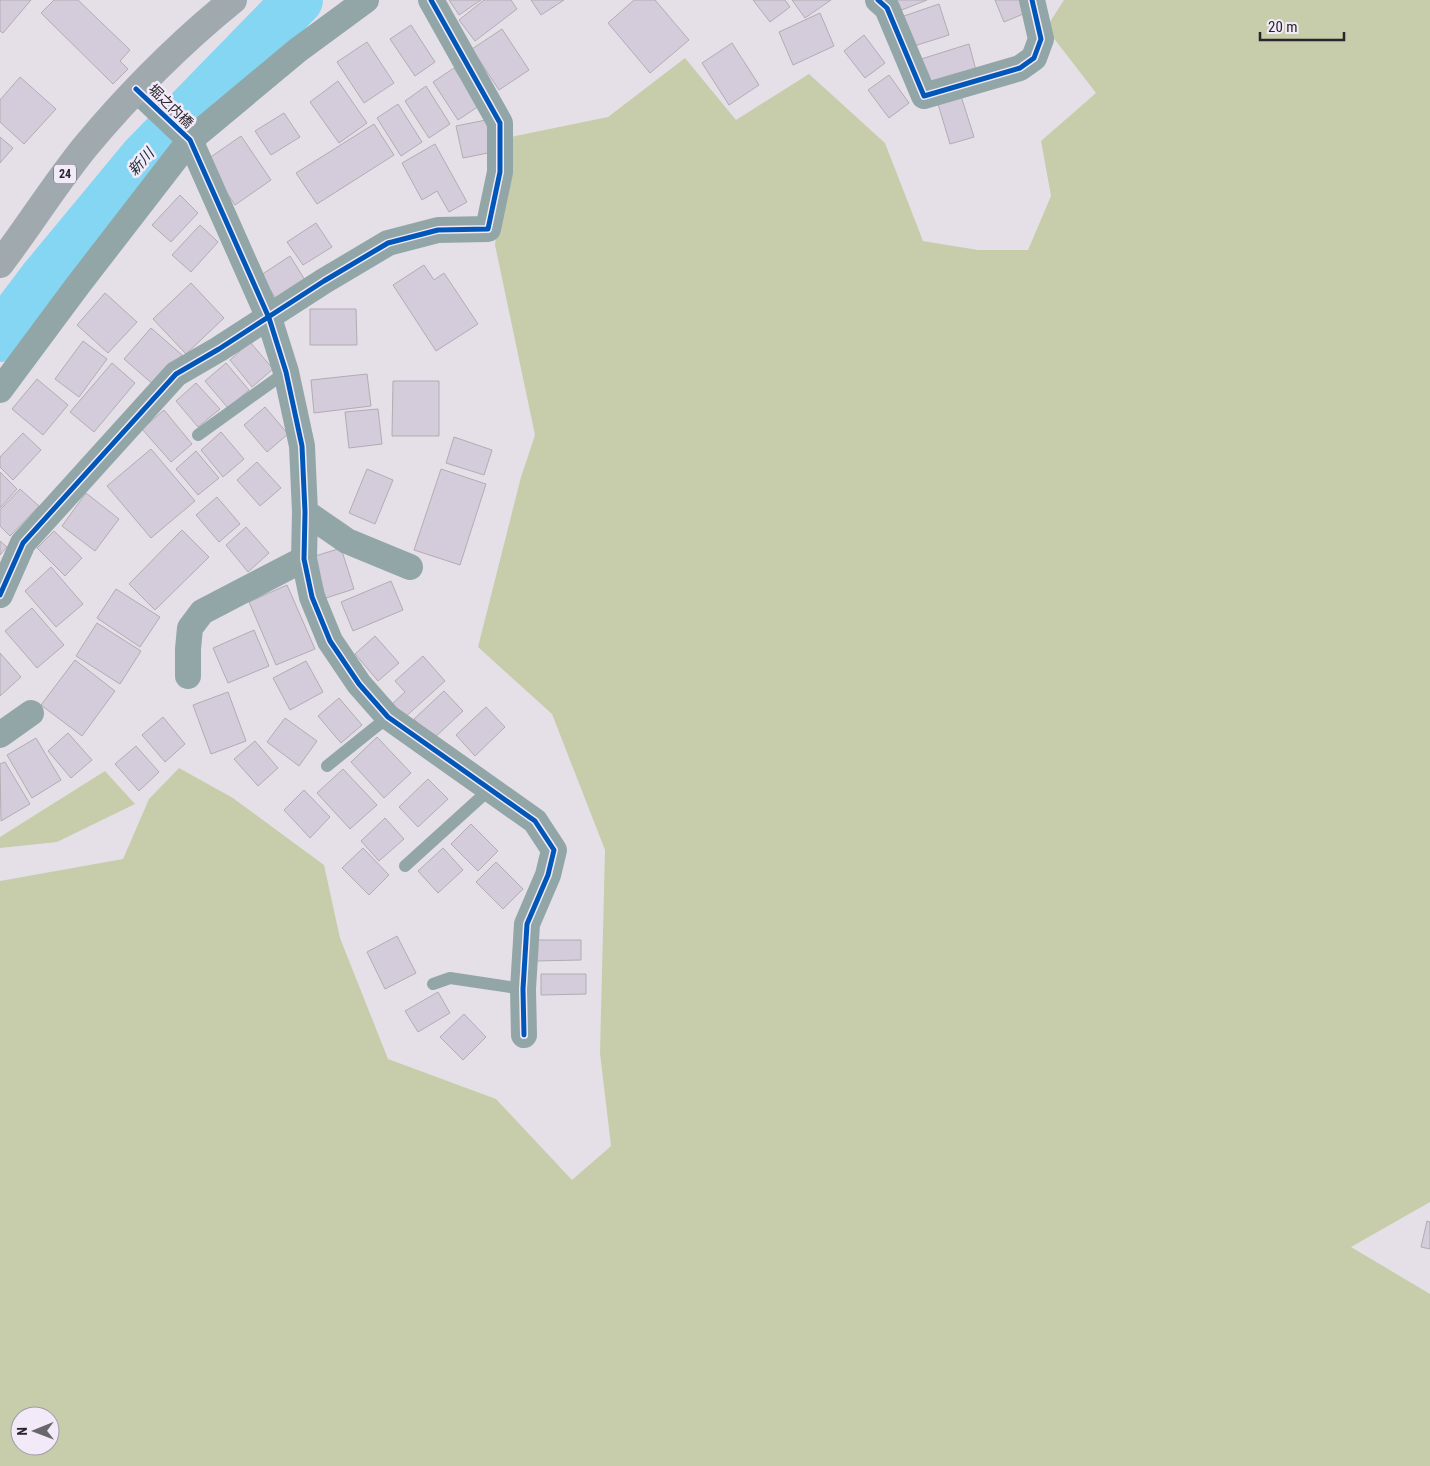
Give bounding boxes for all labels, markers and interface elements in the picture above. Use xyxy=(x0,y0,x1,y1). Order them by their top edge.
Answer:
scale bar xyxy=(1260,10,1344,42)
text: 20 m xyxy=(1268,18,1298,36)
street label: 堀之内橋 xyxy=(145,81,197,131)
water label: 新川 xyxy=(124,143,159,179)
road number: 24 xyxy=(54,164,76,183)
north arrow xyxy=(10,1406,60,1456)
text: N xyxy=(14,1427,30,1436)

